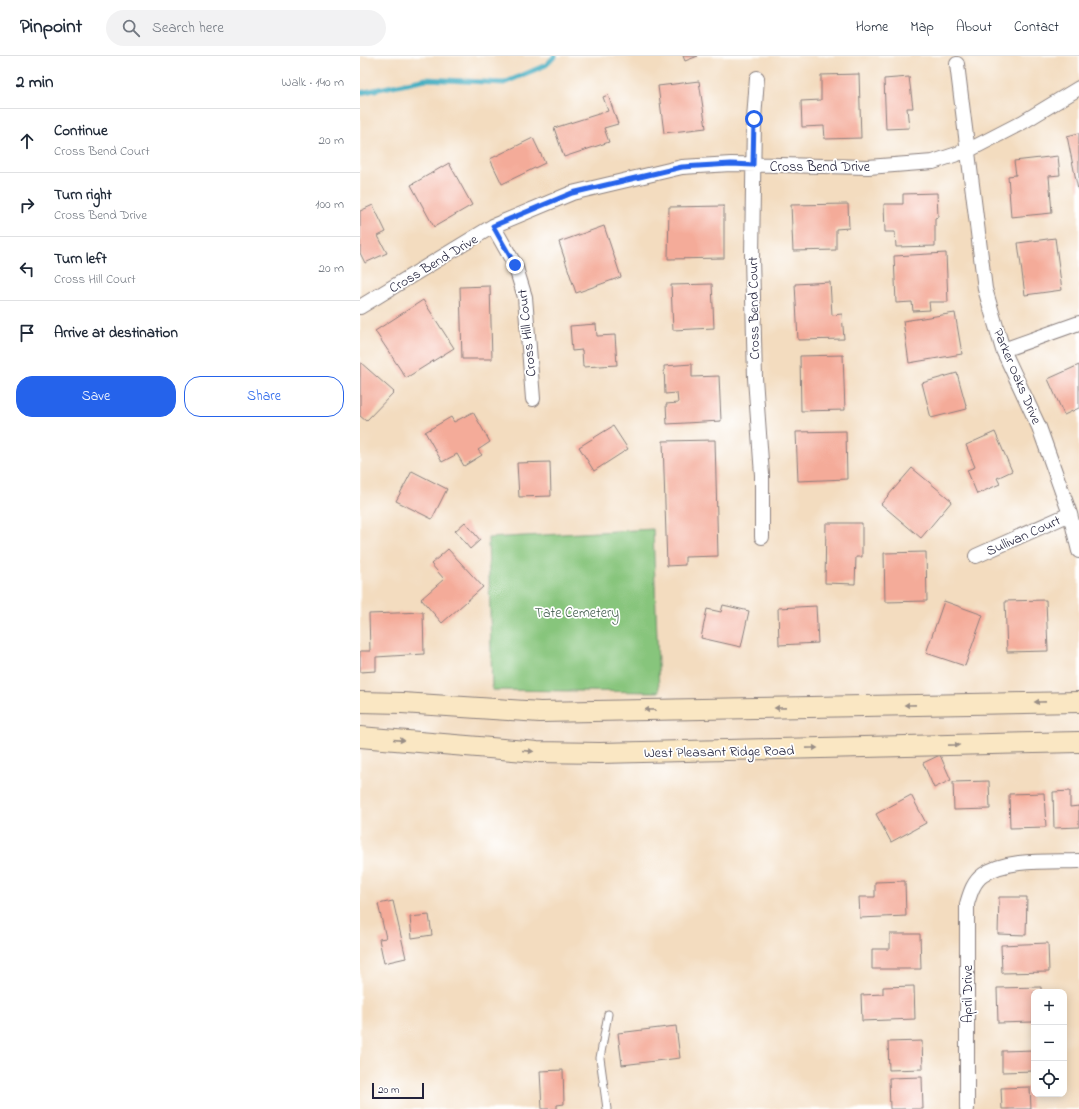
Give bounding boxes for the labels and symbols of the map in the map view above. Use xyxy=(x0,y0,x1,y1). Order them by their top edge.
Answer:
route start xyxy=(745,110,763,128)
street label: Cross Bend Drive xyxy=(770,157,871,178)
street label: Cross Bend Drive xyxy=(385,229,483,299)
route end xyxy=(506,256,524,274)
street label: Cross Bend Court xyxy=(743,256,766,360)
street label: Cross Hill Court xyxy=(512,288,543,378)
street label: Parker Oaks Drive xyxy=(987,325,1047,428)
street label: Sullivan Court xyxy=(983,510,1064,562)
park label: Tate Cemetery xyxy=(535,603,619,625)
one-way arrow xyxy=(1034,699,1046,706)
one-way arrow xyxy=(903,702,916,708)
one-way arrow xyxy=(774,704,786,711)
one-way arrow xyxy=(643,707,656,713)
one-way arrow xyxy=(393,736,405,743)
street label: West Pleasant Ridge Road xyxy=(644,741,795,765)
one-way arrow xyxy=(948,742,961,748)
one-way arrow xyxy=(806,745,819,751)
one-way arrow xyxy=(522,747,534,754)
street label: April Drive xyxy=(958,964,979,1023)
scale bar xyxy=(372,1081,424,1100)

